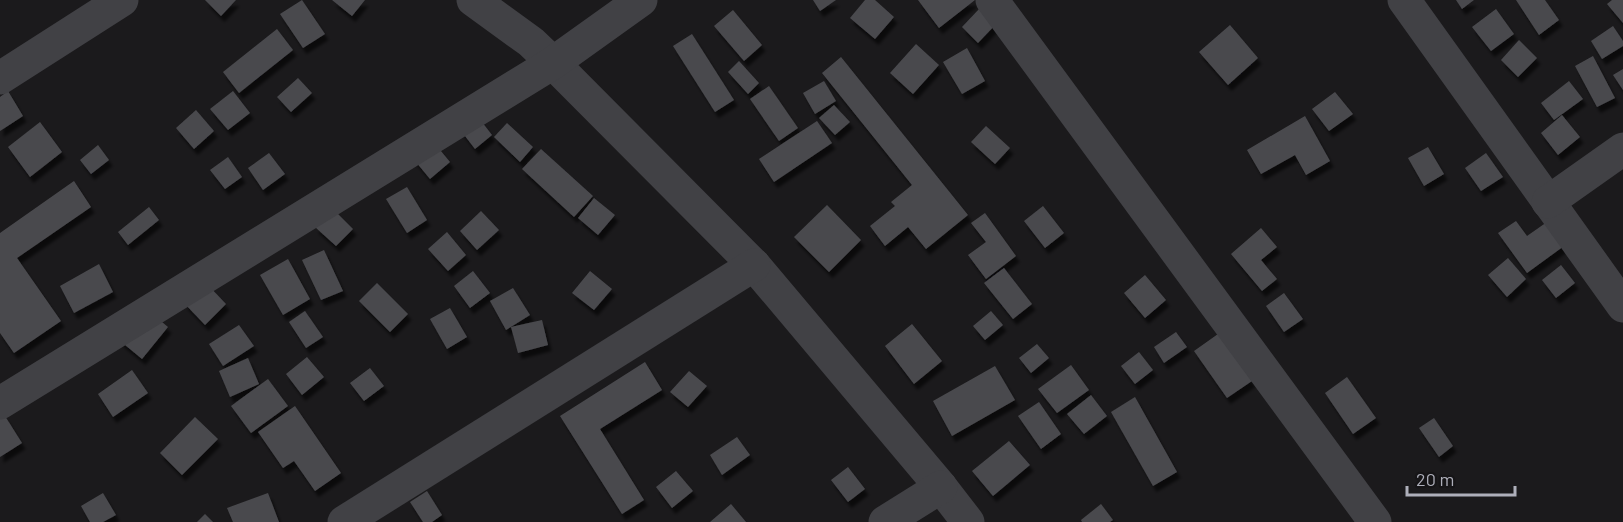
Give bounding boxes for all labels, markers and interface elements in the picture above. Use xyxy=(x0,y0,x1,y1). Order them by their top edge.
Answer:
scale bar xyxy=(1407,459,1515,497)
text: 20 m xyxy=(1416,468,1454,490)

